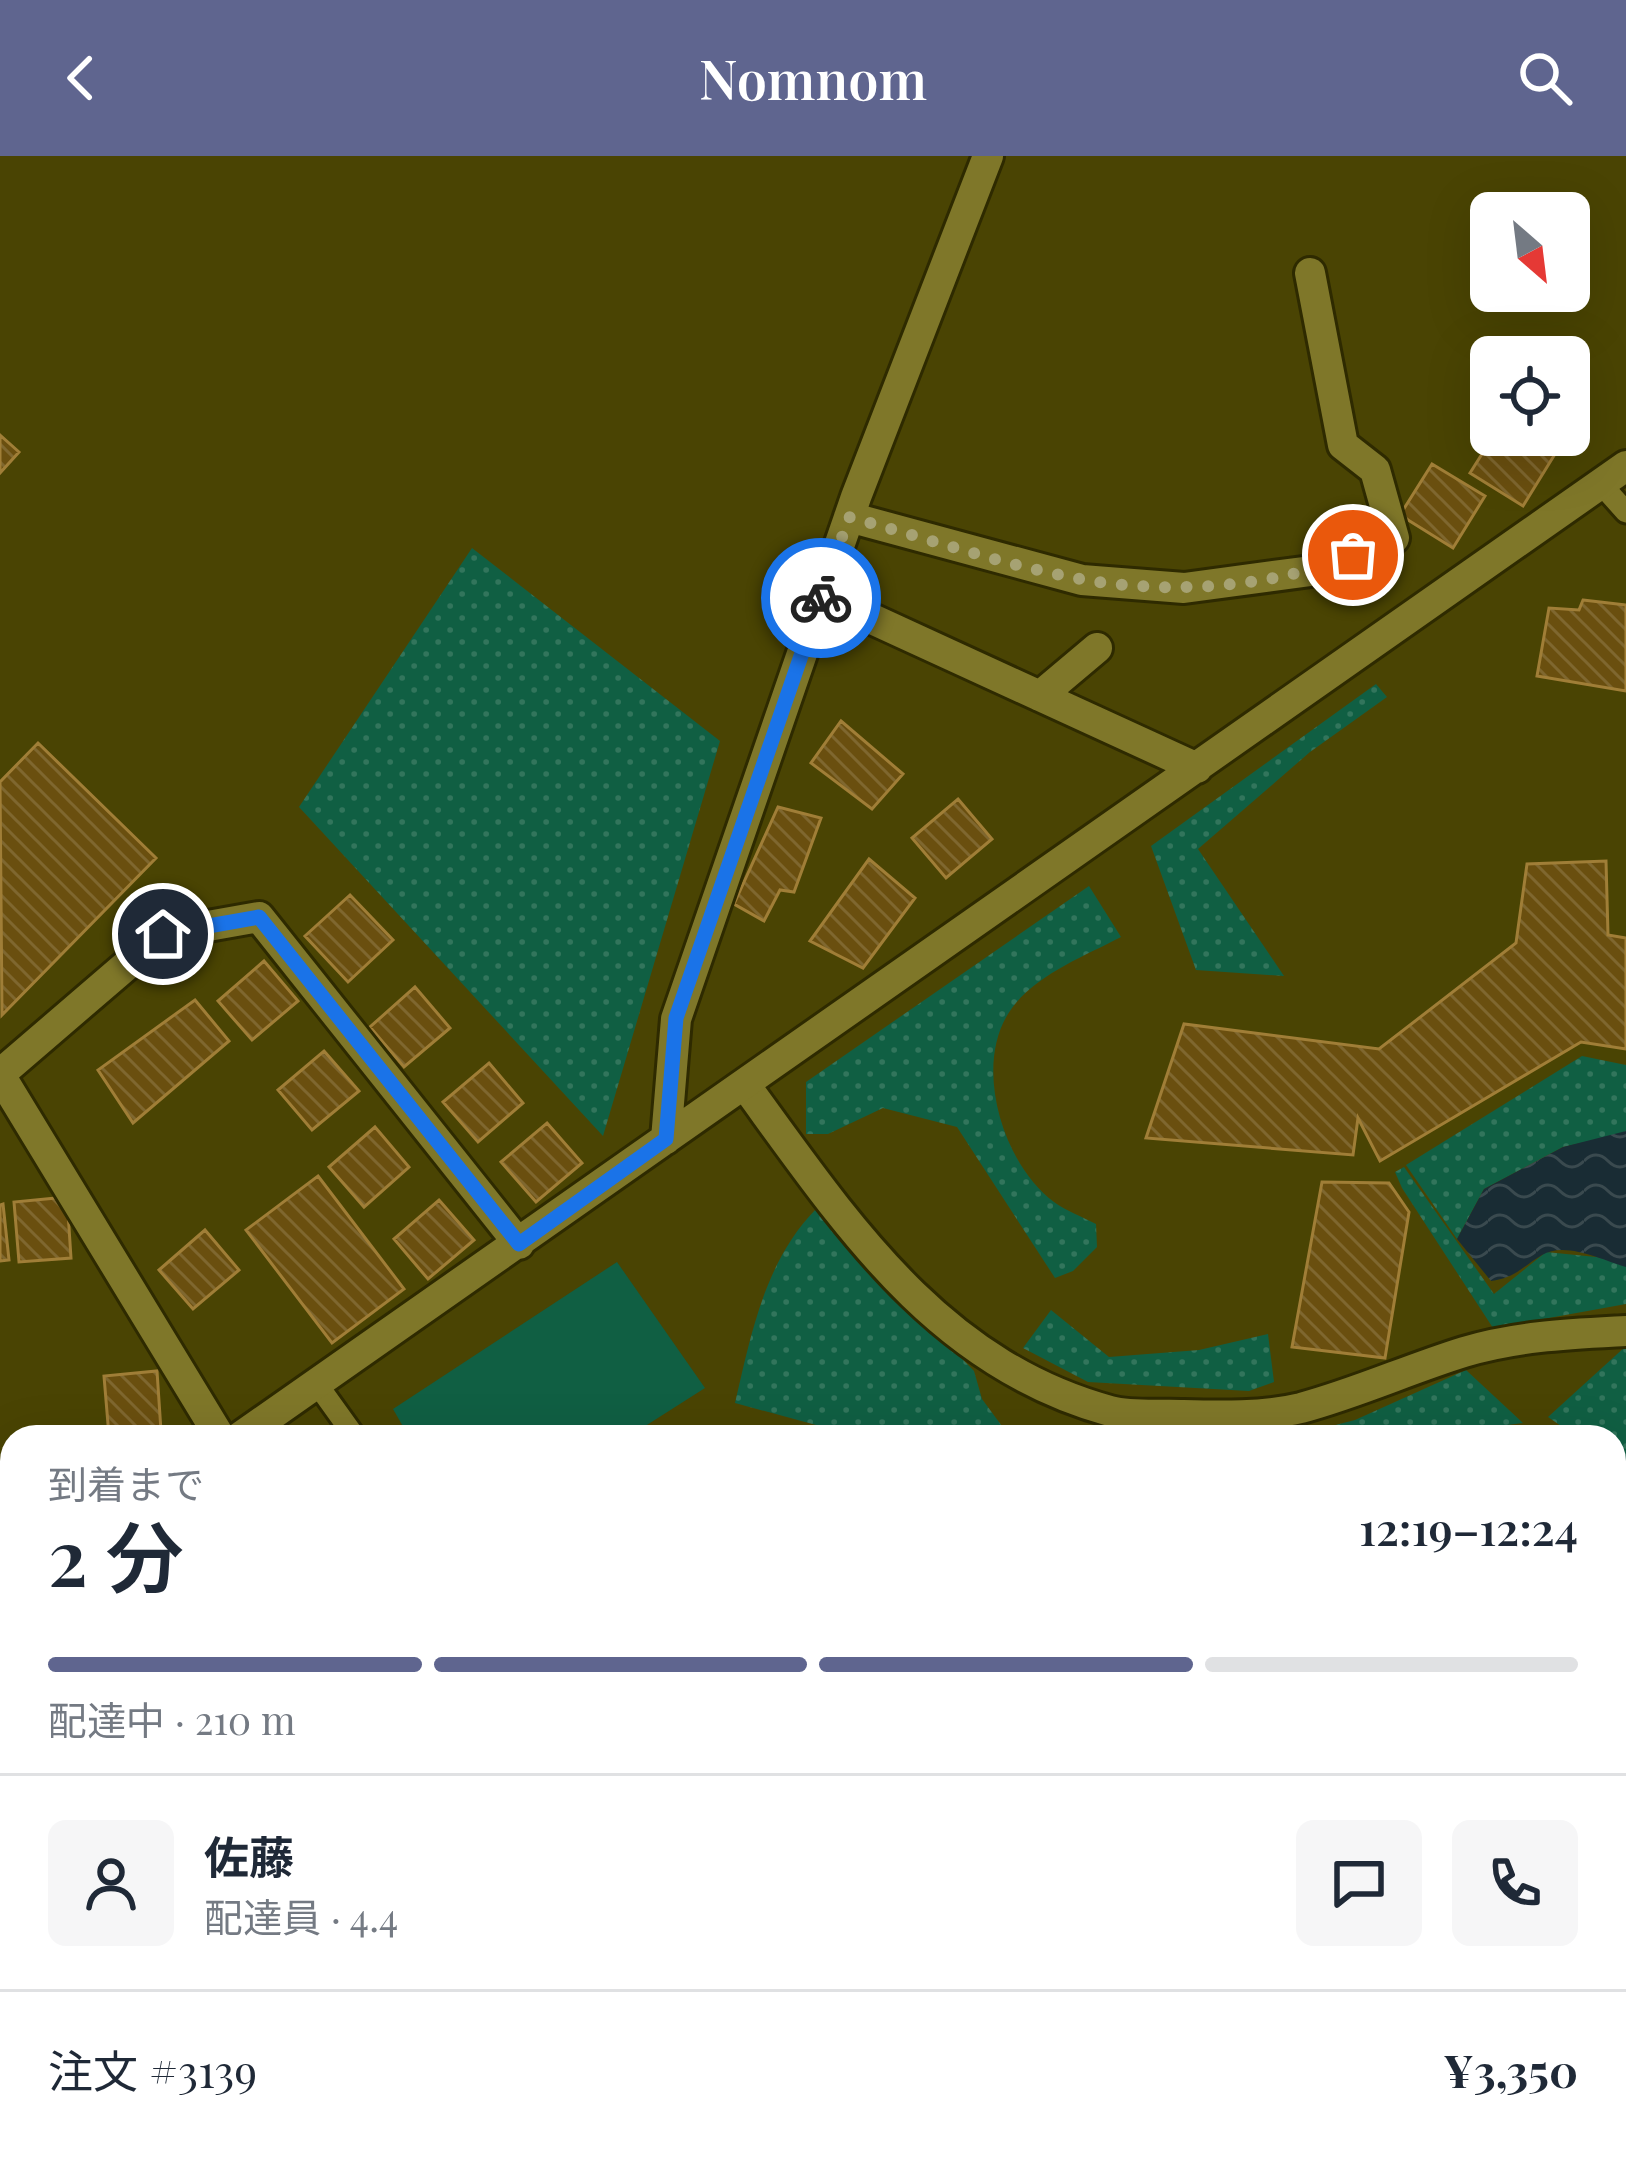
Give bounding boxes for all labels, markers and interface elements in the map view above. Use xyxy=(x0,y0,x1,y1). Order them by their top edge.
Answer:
text: Nomnom xyxy=(699,42,927,114)
icon: back xyxy=(48,45,114,111)
icon: search xyxy=(1512,45,1578,111)
north arrow xyxy=(1470,192,1590,312)
map controls xyxy=(1470,192,1590,456)
button: locate xyxy=(1470,336,1590,456)
pin xyxy=(1302,504,1404,606)
icon: bag xyxy=(1320,522,1386,588)
courier xyxy=(761,538,881,658)
icon: bike xyxy=(788,565,854,631)
pin xyxy=(112,883,214,985)
icon: home xyxy=(130,901,196,967)
text: 到着まで xyxy=(48,1457,204,1509)
text: 12:19–12:24 xyxy=(1359,1497,1578,1557)
text: 2 分 xyxy=(48,1503,184,1607)
text: 配達中 · 210 m xyxy=(48,1693,296,1745)
button: person xyxy=(48,1820,174,1946)
button: chat xyxy=(1296,1820,1422,1946)
button: phone xyxy=(1452,1820,1578,1946)
text: 佐藤 xyxy=(204,1825,294,1885)
text: 配達員 · 4.4 xyxy=(204,1890,398,1942)
text: 注文 #3139 xyxy=(48,2039,257,2099)
text: ¥3,350 xyxy=(1443,2039,1578,2099)

